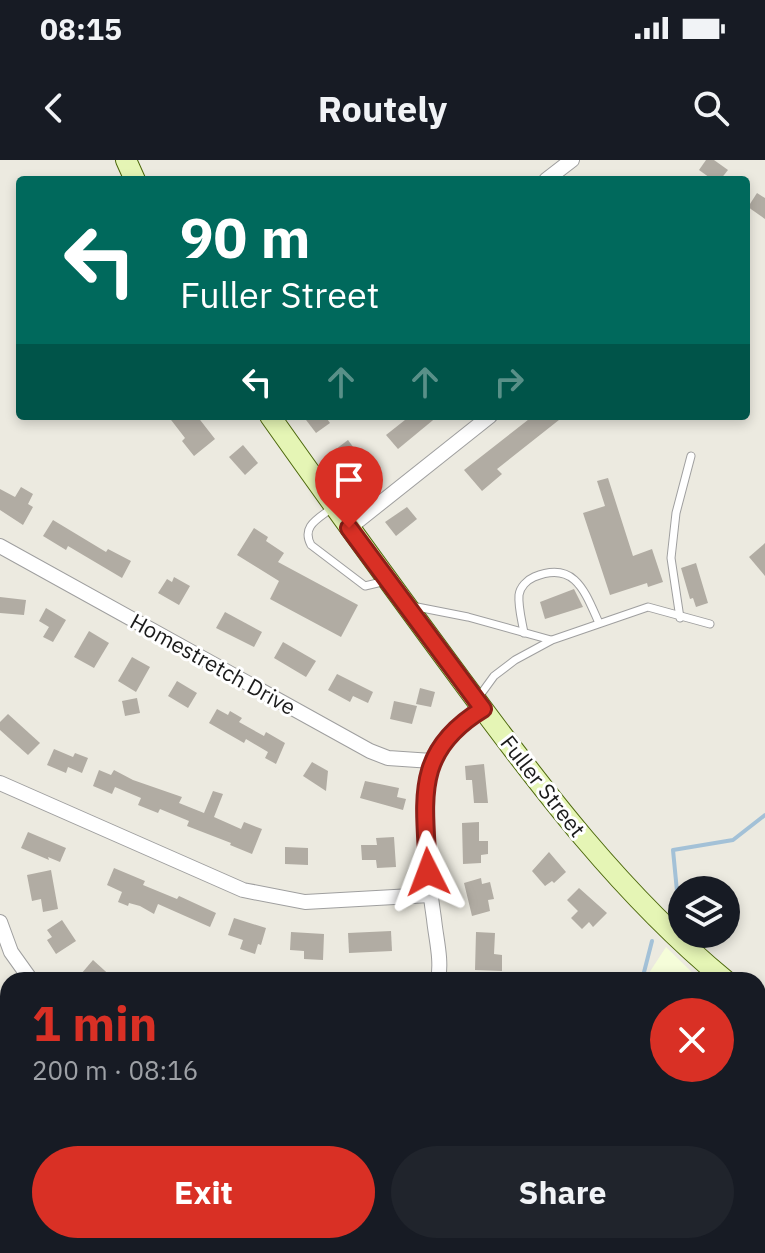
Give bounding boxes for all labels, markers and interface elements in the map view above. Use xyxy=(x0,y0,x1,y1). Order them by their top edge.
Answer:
text: 08:15 xyxy=(40,9,122,48)
text: Routely xyxy=(318,85,447,132)
icon: back xyxy=(32,86,76,130)
icon: search xyxy=(689,86,733,130)
text: 90 m xyxy=(180,201,310,273)
icon: left xyxy=(48,208,152,312)
text: Fuller Street xyxy=(180,271,379,318)
icon: left xyxy=(235,360,279,404)
icon: ahead xyxy=(319,360,363,404)
icon: ahead xyxy=(403,360,447,404)
icon: right xyxy=(487,360,531,404)
pin xyxy=(315,446,383,528)
icon: arrive xyxy=(327,458,371,502)
street label: Homestretch Drive xyxy=(125,606,301,721)
street label: Fuller Street xyxy=(494,729,592,843)
position arrow xyxy=(386,830,470,914)
map controls xyxy=(668,876,740,948)
button: layers xyxy=(668,876,740,948)
text: 1 min xyxy=(32,992,157,1054)
button: close xyxy=(650,998,734,1082)
text: 200 m · 08:16 xyxy=(32,1053,198,1087)
button: Exit xyxy=(32,1146,375,1238)
button: Share xyxy=(391,1146,734,1238)

